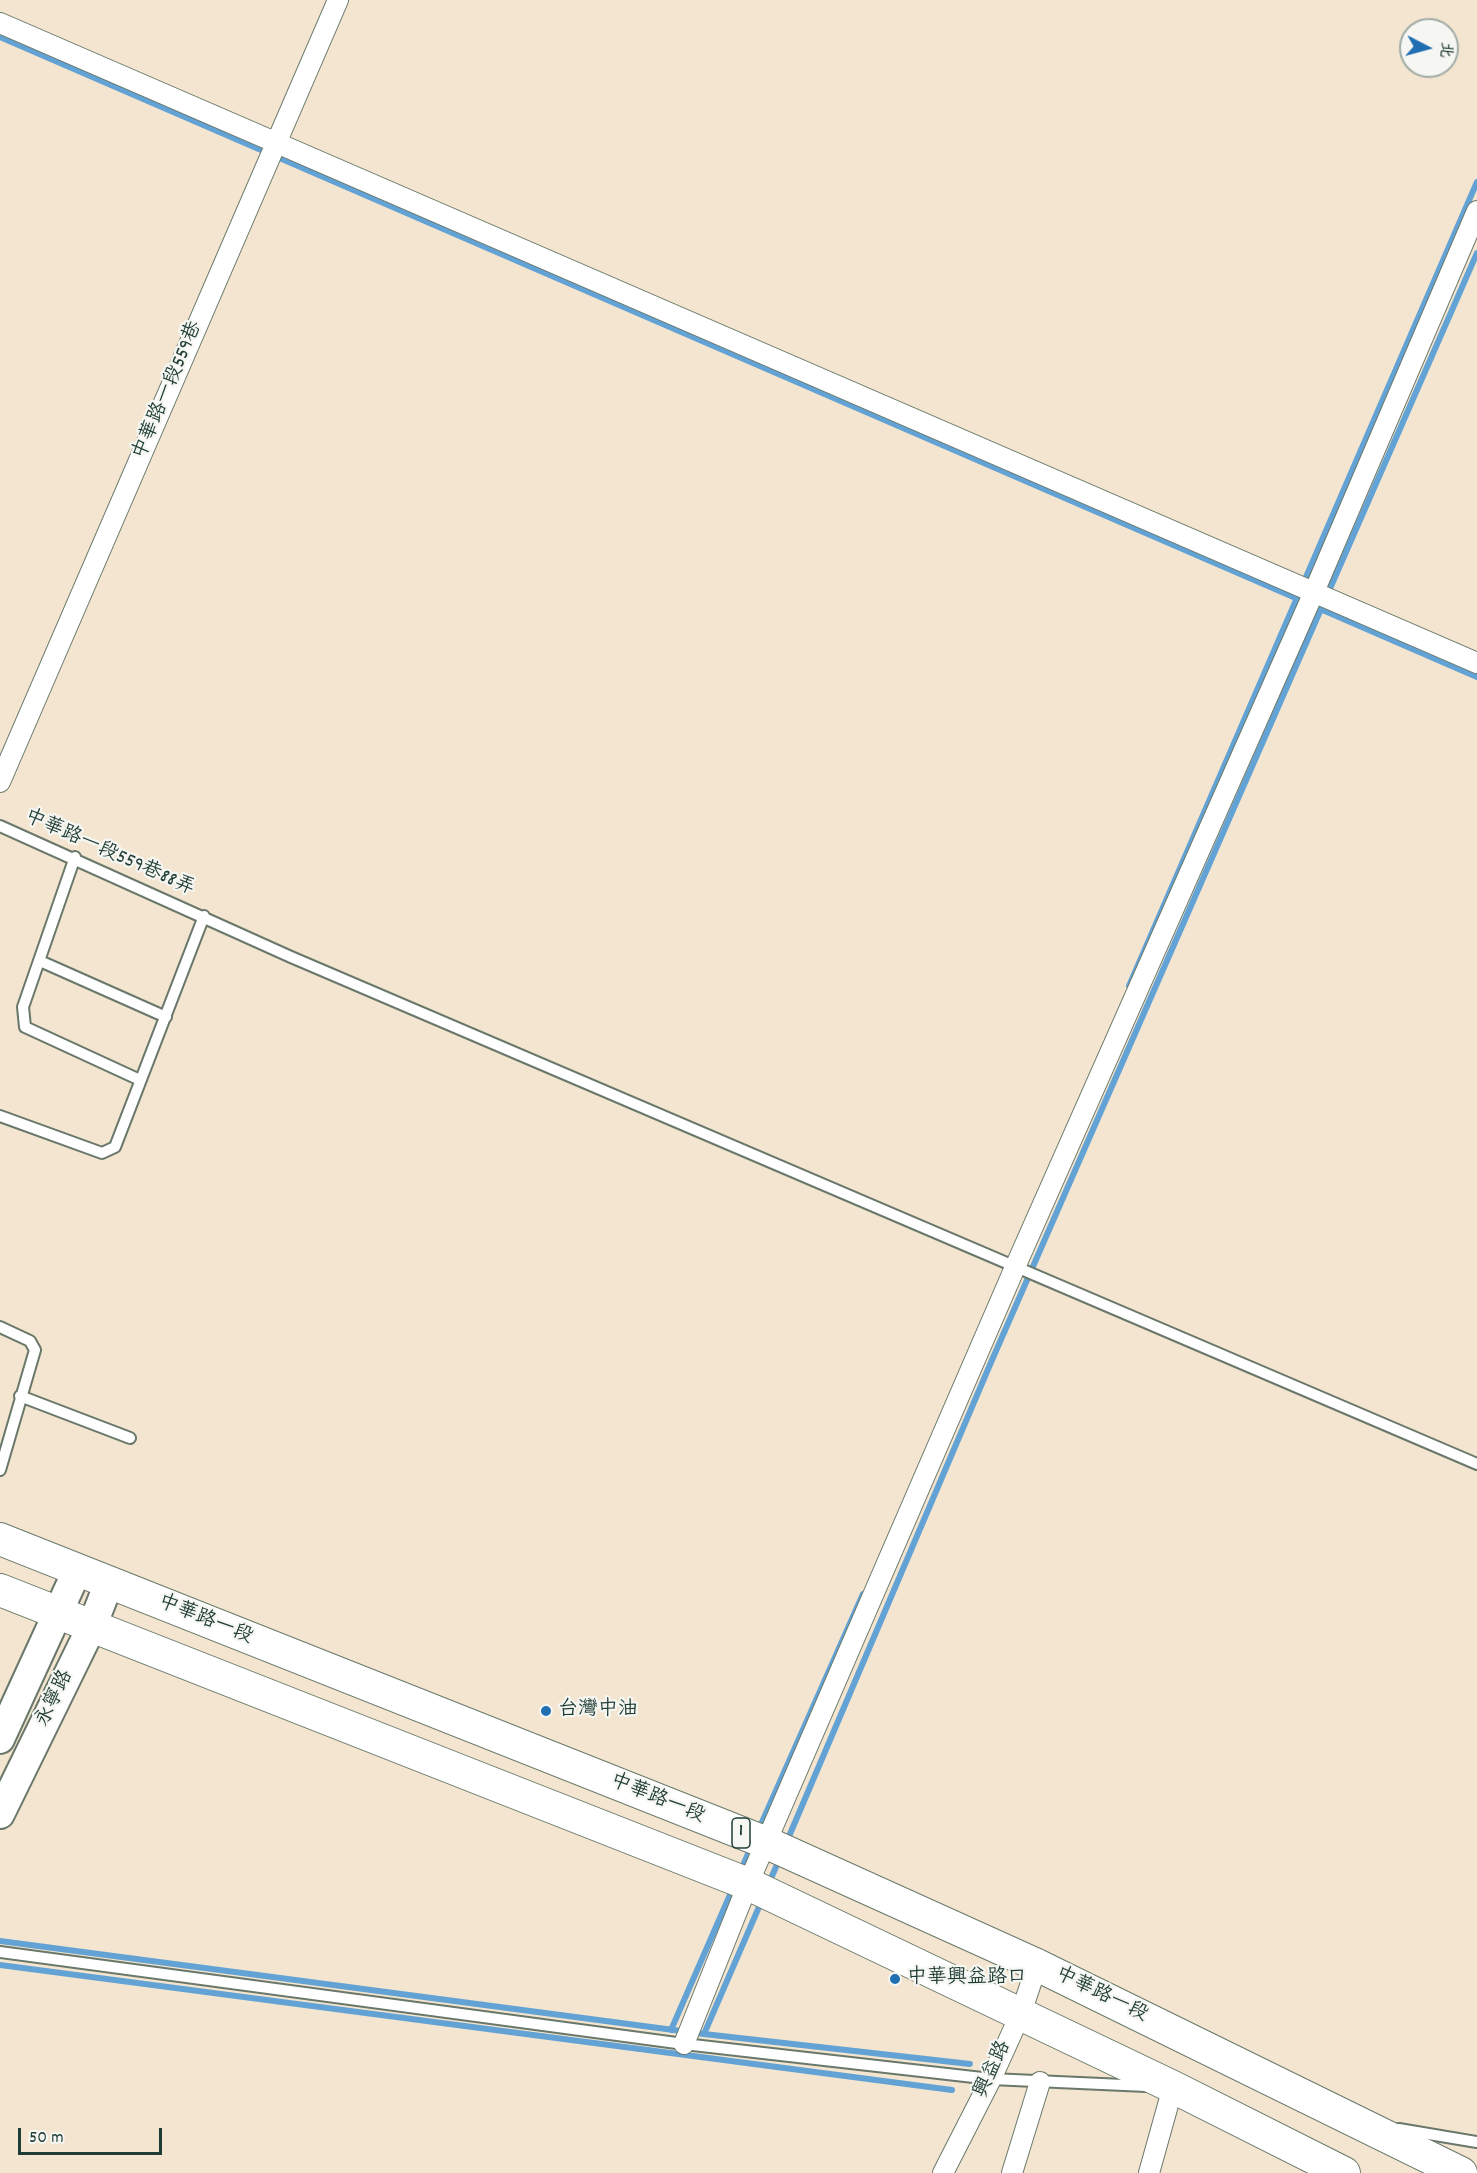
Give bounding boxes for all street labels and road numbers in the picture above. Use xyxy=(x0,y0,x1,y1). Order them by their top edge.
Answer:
street label: 中華路一段559巷 xyxy=(129,318,209,464)
street label: 中華路一段559巷88弄 xyxy=(20,806,198,902)
street label: 中華路一段 xyxy=(154,1591,256,1651)
street label: 永寧路 xyxy=(32,1667,80,1731)
street label: 中華路一段 xyxy=(606,1770,708,1830)
road number: 1 xyxy=(732,1818,750,1848)
street label: 中華路一段 xyxy=(1051,1963,1151,2029)
street label: 興益路 xyxy=(970,2038,1018,2102)

